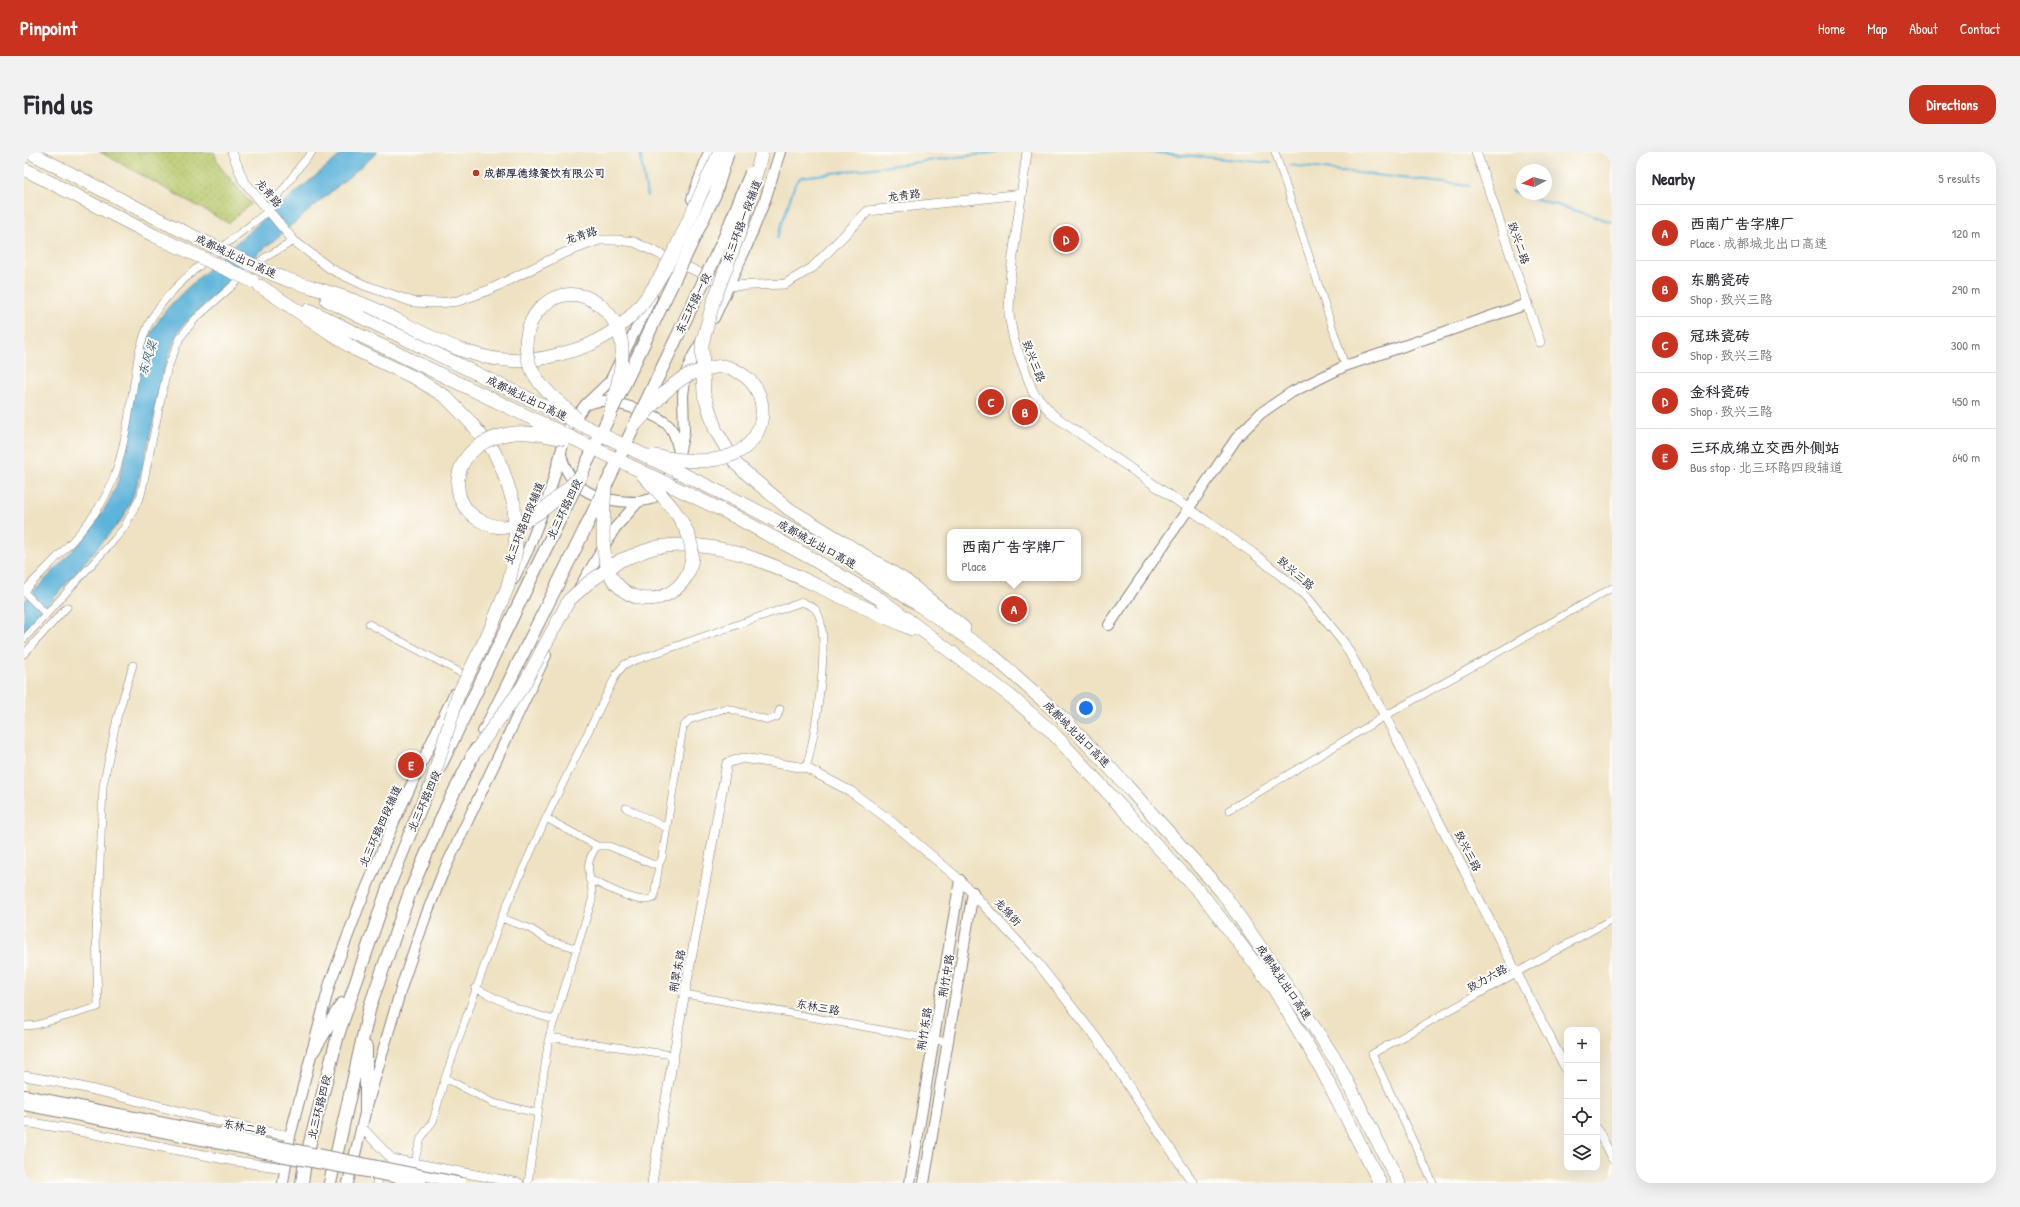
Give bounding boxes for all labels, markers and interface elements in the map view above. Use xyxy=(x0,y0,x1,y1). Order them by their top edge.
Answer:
text: Pinpoint xyxy=(20,15,77,41)
text: Home xyxy=(1818,19,1845,38)
text: Map xyxy=(1867,19,1887,38)
text: About xyxy=(1909,19,1938,38)
text: Contact xyxy=(1960,19,2000,38)
text: Find us xyxy=(24,85,93,123)
button: Directions xyxy=(1909,85,1996,124)
north arrow xyxy=(1516,164,1552,200)
place label: 成都厚德缘餐饮有限公司 xyxy=(484,166,605,180)
text: Nearby xyxy=(1652,167,1695,190)
marker: 成都厚德缘餐饮有限公司 xyxy=(471,168,481,178)
text: 5 results xyxy=(1938,169,1980,187)
street label: 龙青路 xyxy=(253,176,285,210)
street label: 东三环路一段辅道 xyxy=(720,177,764,265)
street label: 龙青路 xyxy=(887,186,921,204)
text: 西南广告字牌厂 xyxy=(1690,213,1795,234)
street label: 致兴二路 xyxy=(1505,220,1533,266)
street label: 龙青路 xyxy=(563,223,599,247)
pin: D xyxy=(1053,224,1079,254)
text: A xyxy=(1662,224,1668,242)
text: 120 m xyxy=(1952,224,1980,242)
street label: 成都城北出口高速 xyxy=(193,231,279,281)
text: Place · 成都城北出口高速 xyxy=(1690,234,1828,252)
text: 东鹏瓷砖 xyxy=(1690,269,1750,290)
street label: 东三环路一段 xyxy=(672,270,714,336)
text: B xyxy=(1662,280,1668,298)
text: 290 m xyxy=(1951,280,1980,298)
text: Shop · 致兴三路 xyxy=(1690,290,1773,308)
text: 冠珠瓷砖 xyxy=(1690,325,1750,346)
text: C xyxy=(1661,336,1669,354)
text: 300 m xyxy=(1951,336,1980,354)
water label: 东风渠 xyxy=(133,337,161,378)
street label: 致兴三路 xyxy=(1020,338,1048,384)
text: Shop · 致兴三路 xyxy=(1690,346,1773,364)
street label: 成都城北出口高速 xyxy=(484,372,570,424)
text: 金科瓷砖 xyxy=(1690,381,1750,402)
pin: C xyxy=(978,387,1004,417)
text: D xyxy=(1662,392,1668,410)
text: 450 m xyxy=(1952,392,1980,410)
pin: B xyxy=(1012,397,1038,427)
text: Shop · 致兴三路 xyxy=(1690,402,1773,420)
text: 三环成绵立交西外侧站 xyxy=(1690,437,1840,458)
text: E xyxy=(1662,448,1668,466)
text: 640 m xyxy=(1952,448,1980,466)
text: Bus stop · 北三环路四段辅道 xyxy=(1690,458,1843,476)
street label: 北三环路四段 xyxy=(543,476,585,542)
street label: 北三环路四段辅道 xyxy=(501,480,547,566)
street label: 成都城北出口高速 xyxy=(775,517,859,571)
popup xyxy=(947,529,1081,581)
text: 西南广告字牌厂 xyxy=(961,536,1067,557)
street label: 致兴三路 xyxy=(1275,553,1317,593)
text: Place xyxy=(961,557,987,575)
pin: A xyxy=(1001,594,1027,624)
street label: 成都城北出口高速 xyxy=(1041,698,1113,770)
your location xyxy=(1076,698,1096,718)
pin: E xyxy=(398,750,424,780)
street label: 北三环路四段 xyxy=(404,768,444,834)
street label: 北三环路四段辅道 xyxy=(356,783,404,869)
street label: 致兴三路 xyxy=(1452,828,1484,874)
street label: 龙绵街 xyxy=(992,895,1025,930)
street label: 成都城北出口高速 xyxy=(1254,942,1314,1022)
street label: 荆翠东路 xyxy=(666,948,688,994)
street label: 荆竹中路 xyxy=(935,953,957,999)
street label: 致力六路 xyxy=(1464,961,1510,995)
street label: 东林三路 xyxy=(795,996,841,1018)
street label: 荆竹东路 xyxy=(914,1006,934,1052)
map controls xyxy=(1564,1027,1600,1171)
button: + xyxy=(1564,1027,1600,1063)
button: − xyxy=(1564,1063,1600,1099)
street label: 北三环路四段 xyxy=(304,1073,334,1141)
button: locate xyxy=(1564,1099,1600,1135)
street label: 东林二路 xyxy=(222,1116,268,1138)
button: layers xyxy=(1564,1135,1600,1171)

